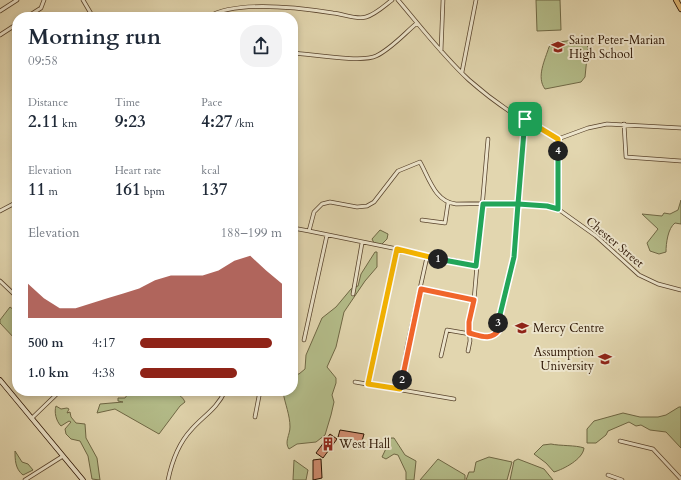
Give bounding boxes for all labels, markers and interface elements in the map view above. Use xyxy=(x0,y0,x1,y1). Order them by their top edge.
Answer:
text: Morning run xyxy=(28,22,161,52)
button: share xyxy=(240,25,282,67)
place label: Saint Peter-Marian High School xyxy=(569,32,665,62)
school or university icon: Saint Peter-Marian High School xyxy=(550,39,566,55)
text: 09:58 xyxy=(28,52,58,70)
text: Distance xyxy=(28,95,68,110)
text: Time xyxy=(115,95,140,110)
text: Pace xyxy=(201,95,223,110)
pin xyxy=(508,102,542,136)
icon: arrive xyxy=(514,108,536,130)
text: 2.11 xyxy=(28,110,59,133)
text: 9:23 xyxy=(115,110,146,133)
text: 4:27 xyxy=(201,110,232,133)
text: km xyxy=(59,116,77,131)
text: /km xyxy=(232,116,254,131)
pin: 4 xyxy=(548,141,568,161)
text: 4 xyxy=(555,143,561,158)
text: Elevation xyxy=(28,163,72,178)
text: Heart rate xyxy=(115,163,161,178)
text: kcal xyxy=(201,163,220,178)
text: 11 xyxy=(28,178,45,201)
text: 161 xyxy=(115,178,141,201)
text: 137 xyxy=(201,178,227,201)
text: m xyxy=(45,184,58,199)
text: bpm xyxy=(141,184,165,199)
street label: Chester Street xyxy=(583,213,647,271)
text: Elevation xyxy=(28,224,80,242)
text: 188–199 m xyxy=(220,224,282,242)
pin: 1 xyxy=(428,249,448,269)
text: 1 xyxy=(435,251,441,266)
pin: 3 xyxy=(488,313,508,333)
text: 3 xyxy=(495,315,501,330)
school or university icon: Mercy Centre xyxy=(514,320,530,336)
place label: Mercy Centre xyxy=(533,320,604,336)
text: 500 m xyxy=(28,334,63,352)
text: 4:17 xyxy=(92,334,115,352)
place label: Assumption University xyxy=(534,344,595,374)
school or university icon: Assumption University xyxy=(597,351,613,367)
text: 1.0 km xyxy=(28,364,69,382)
text: 4:38 xyxy=(92,364,115,382)
pin: 2 xyxy=(392,370,412,390)
text: 2 xyxy=(399,372,405,387)
building icon: West Hall xyxy=(320,436,336,452)
place label: West Hall xyxy=(338,436,390,452)

